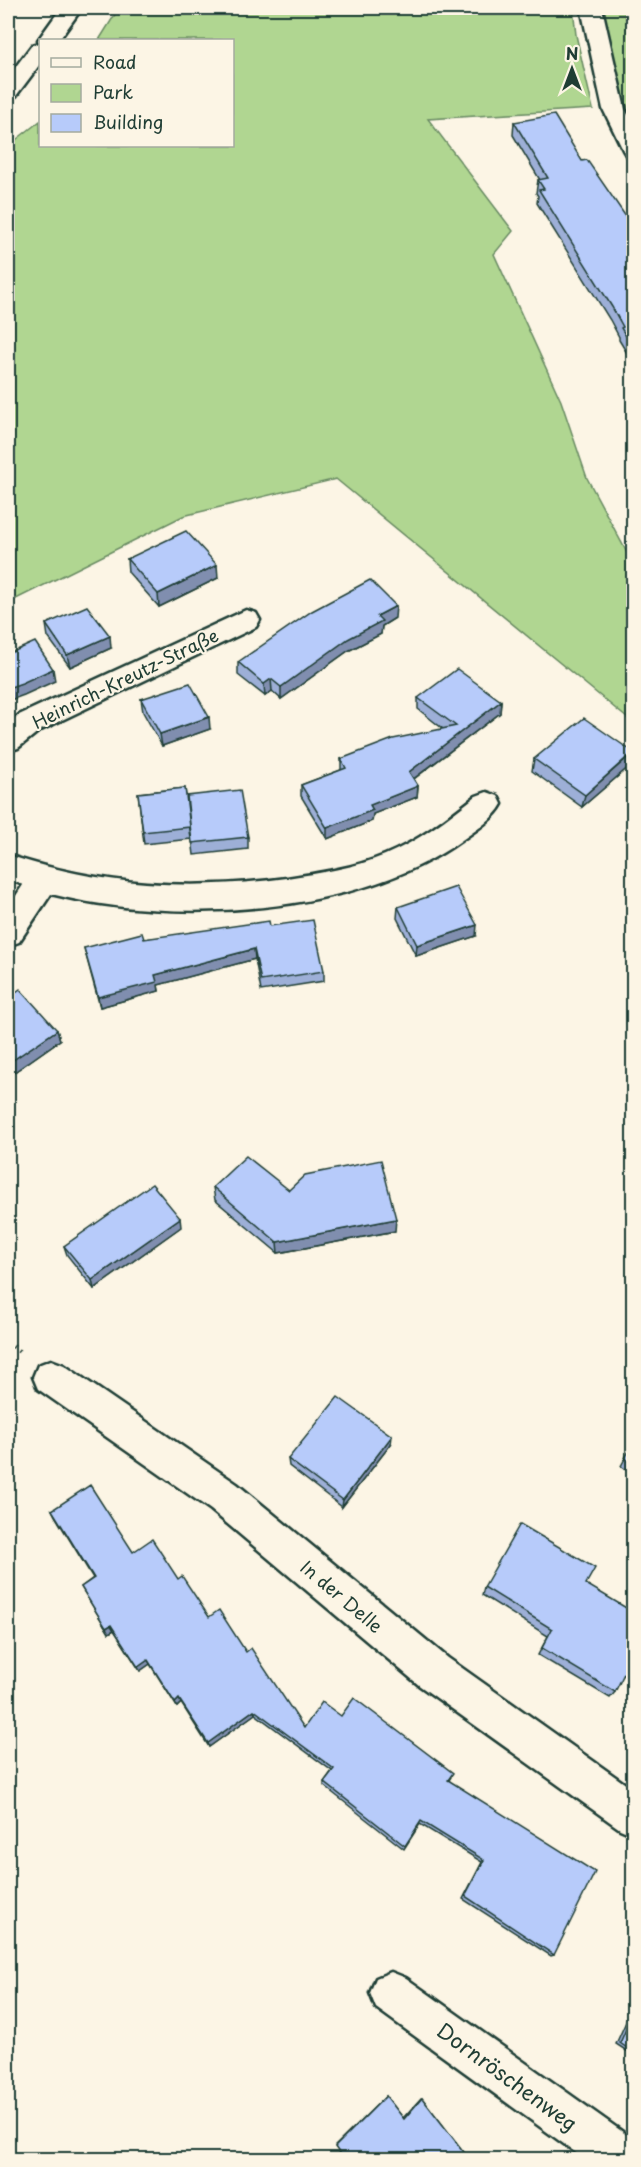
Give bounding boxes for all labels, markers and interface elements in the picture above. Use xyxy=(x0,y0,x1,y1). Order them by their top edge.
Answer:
legend xyxy=(39,39,234,147)
north arrow xyxy=(542,39,602,99)
text: N xyxy=(566,41,578,65)
text: Road xyxy=(93,48,137,75)
text: Park xyxy=(93,78,133,105)
text: Building xyxy=(93,108,163,135)
street label: Heinrich-Kreutz-Straße xyxy=(27,621,223,735)
street label: In der Delle xyxy=(295,1553,389,1639)
street label: Dornröschenweg xyxy=(431,2014,585,2138)

